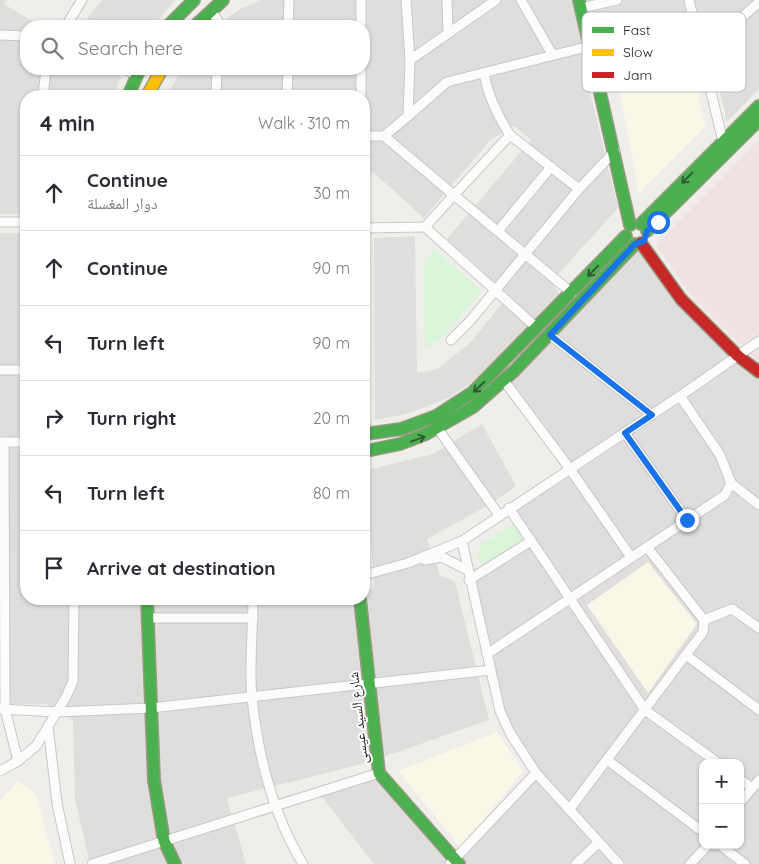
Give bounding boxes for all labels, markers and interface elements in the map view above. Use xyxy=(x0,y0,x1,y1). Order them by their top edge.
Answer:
legend xyxy=(582,12,746,92)
search box xyxy=(20,20,370,75)
text: Fast xyxy=(623,21,651,39)
icon: search xyxy=(38,34,66,62)
text: Search here xyxy=(78,36,183,60)
text: Slow xyxy=(623,43,653,61)
text: Jam xyxy=(623,66,652,84)
text: 4 min xyxy=(40,110,95,136)
text: Walk · 310 m xyxy=(258,113,350,133)
text: Continue xyxy=(87,168,168,192)
one-way arrow xyxy=(681,172,693,184)
icon: ahead xyxy=(40,179,68,207)
text: 30 m xyxy=(313,183,350,203)
text: دوار المغسلة xyxy=(87,193,158,213)
route start xyxy=(647,211,670,234)
icon: ahead xyxy=(40,254,68,282)
text: Continue xyxy=(87,256,168,280)
text: 90 m xyxy=(313,258,350,278)
one-way arrow xyxy=(587,265,599,277)
icon: left xyxy=(40,329,68,357)
text: Turn left xyxy=(87,331,165,355)
text: 90 m xyxy=(313,333,350,353)
one-way arrow xyxy=(473,381,485,393)
icon: right xyxy=(40,404,68,432)
text: Turn right xyxy=(87,406,176,430)
text: 20 m xyxy=(313,408,350,428)
one-way arrow xyxy=(409,434,425,443)
icon: left xyxy=(40,479,68,507)
text: Turn left xyxy=(87,481,165,505)
text: 80 m xyxy=(313,483,350,503)
route end xyxy=(676,509,699,532)
icon: arrive xyxy=(40,554,68,582)
text: Arrive at destination xyxy=(87,556,276,580)
street label: شارع السيد عيسى xyxy=(344,671,373,765)
map controls xyxy=(699,759,744,849)
button: + xyxy=(699,759,744,804)
button: − xyxy=(699,804,744,849)

